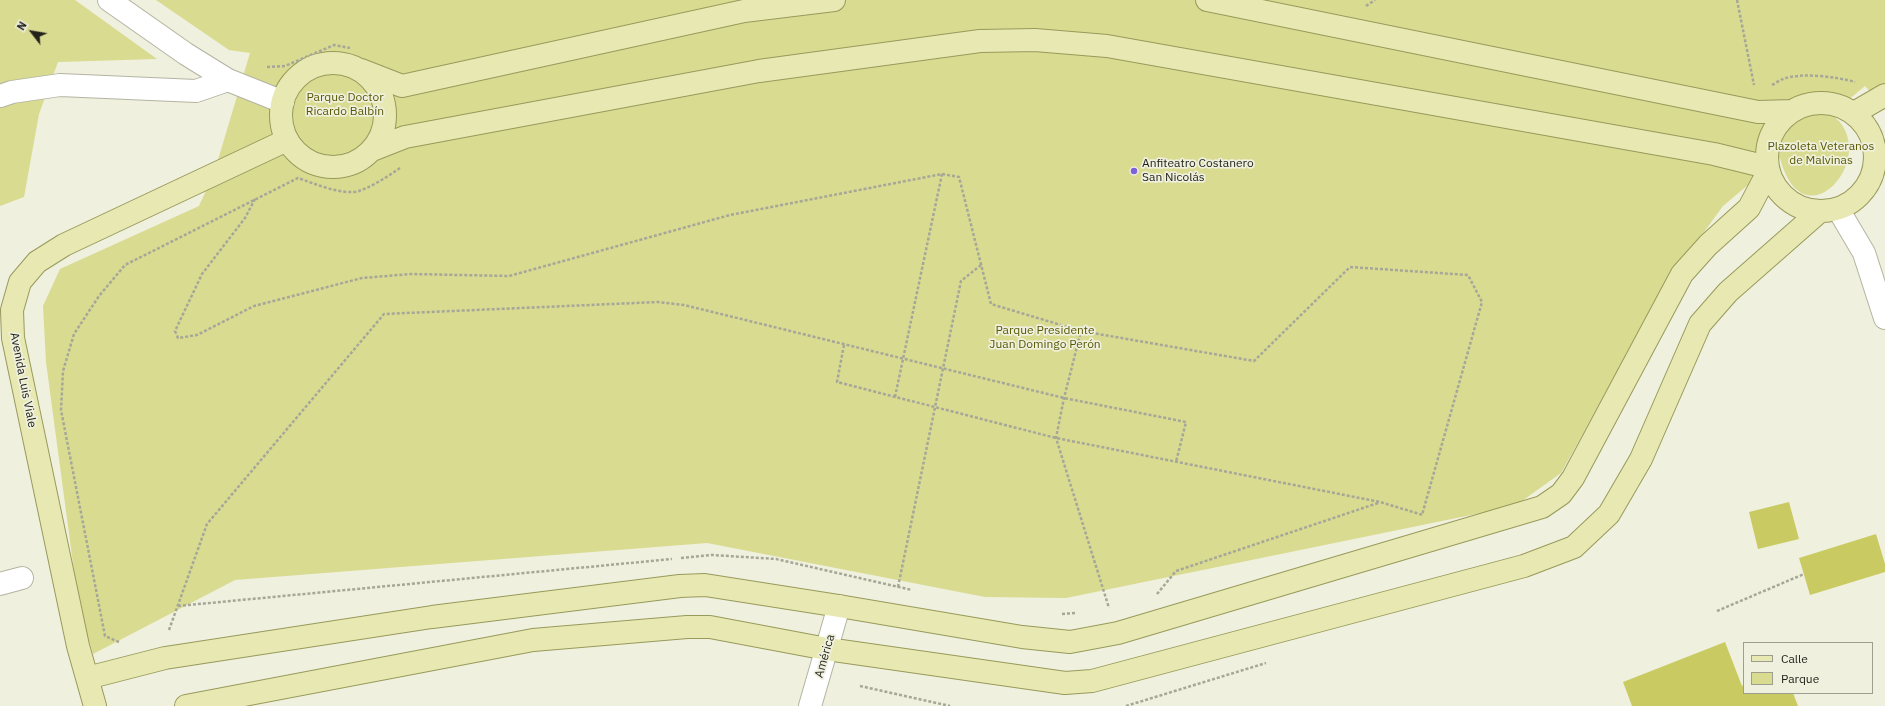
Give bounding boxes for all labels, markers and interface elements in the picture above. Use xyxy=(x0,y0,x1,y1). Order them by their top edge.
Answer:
north arrow xyxy=(12,12,52,52)
text: N xyxy=(14,19,30,33)
park label: Parque Doctor Ricardo Balbín xyxy=(306,91,384,119)
park label: Plazoleta Veteranos de Malvinas xyxy=(1768,140,1874,168)
place label: Anfiteatro Costanero San Nicolás xyxy=(1142,157,1254,185)
marker: Anfiteatro Costanero San Nicolás xyxy=(1129,166,1139,176)
park label: Parque Presidente Juan Domingo Perón xyxy=(989,324,1101,352)
street label: Avenida Luis Viale xyxy=(7,331,39,429)
street label: América xyxy=(812,633,838,679)
legend xyxy=(1743,642,1873,694)
text: Calle xyxy=(1781,651,1808,666)
text: Parque xyxy=(1781,671,1819,686)

